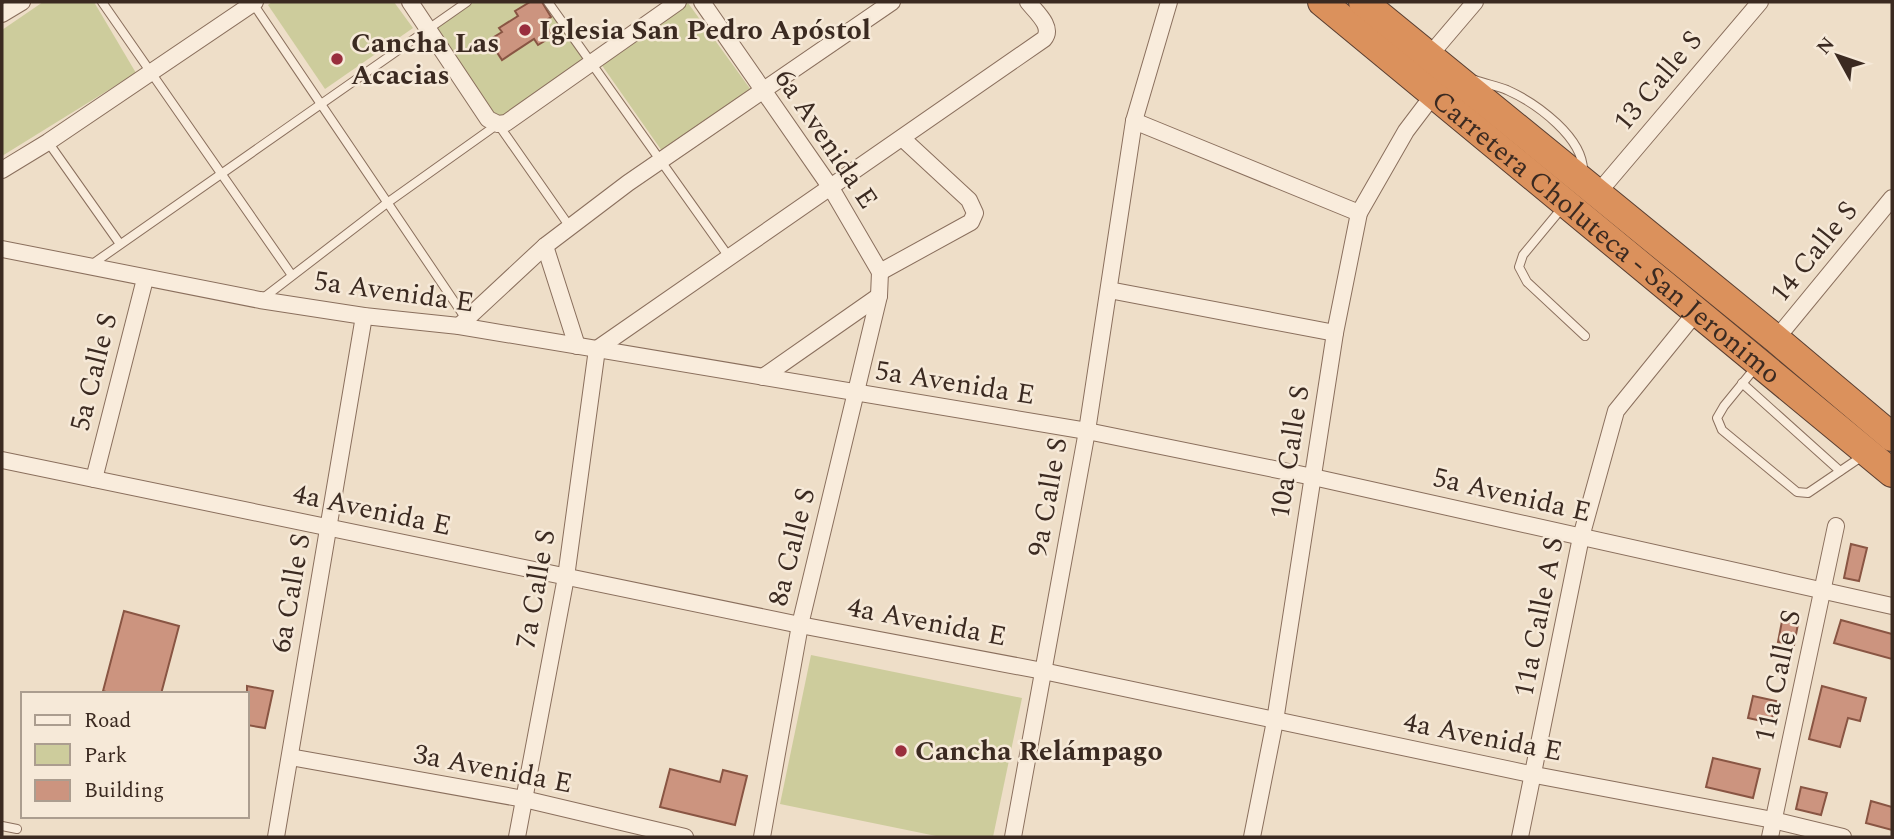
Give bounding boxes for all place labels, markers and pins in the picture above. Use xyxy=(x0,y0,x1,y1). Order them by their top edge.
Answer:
place label: Iglesia San Pedro Apóstol xyxy=(539,9,871,52)
place label: Cancha Las Acacias xyxy=(351,22,500,97)
marker: Iglesia San Pedro Apóstol xyxy=(517,22,533,38)
marker: Cancha Las Acacias xyxy=(329,51,345,67)
place label: Cancha Relámpago xyxy=(915,730,1163,773)
marker: Cancha Relámpago xyxy=(893,743,909,759)

